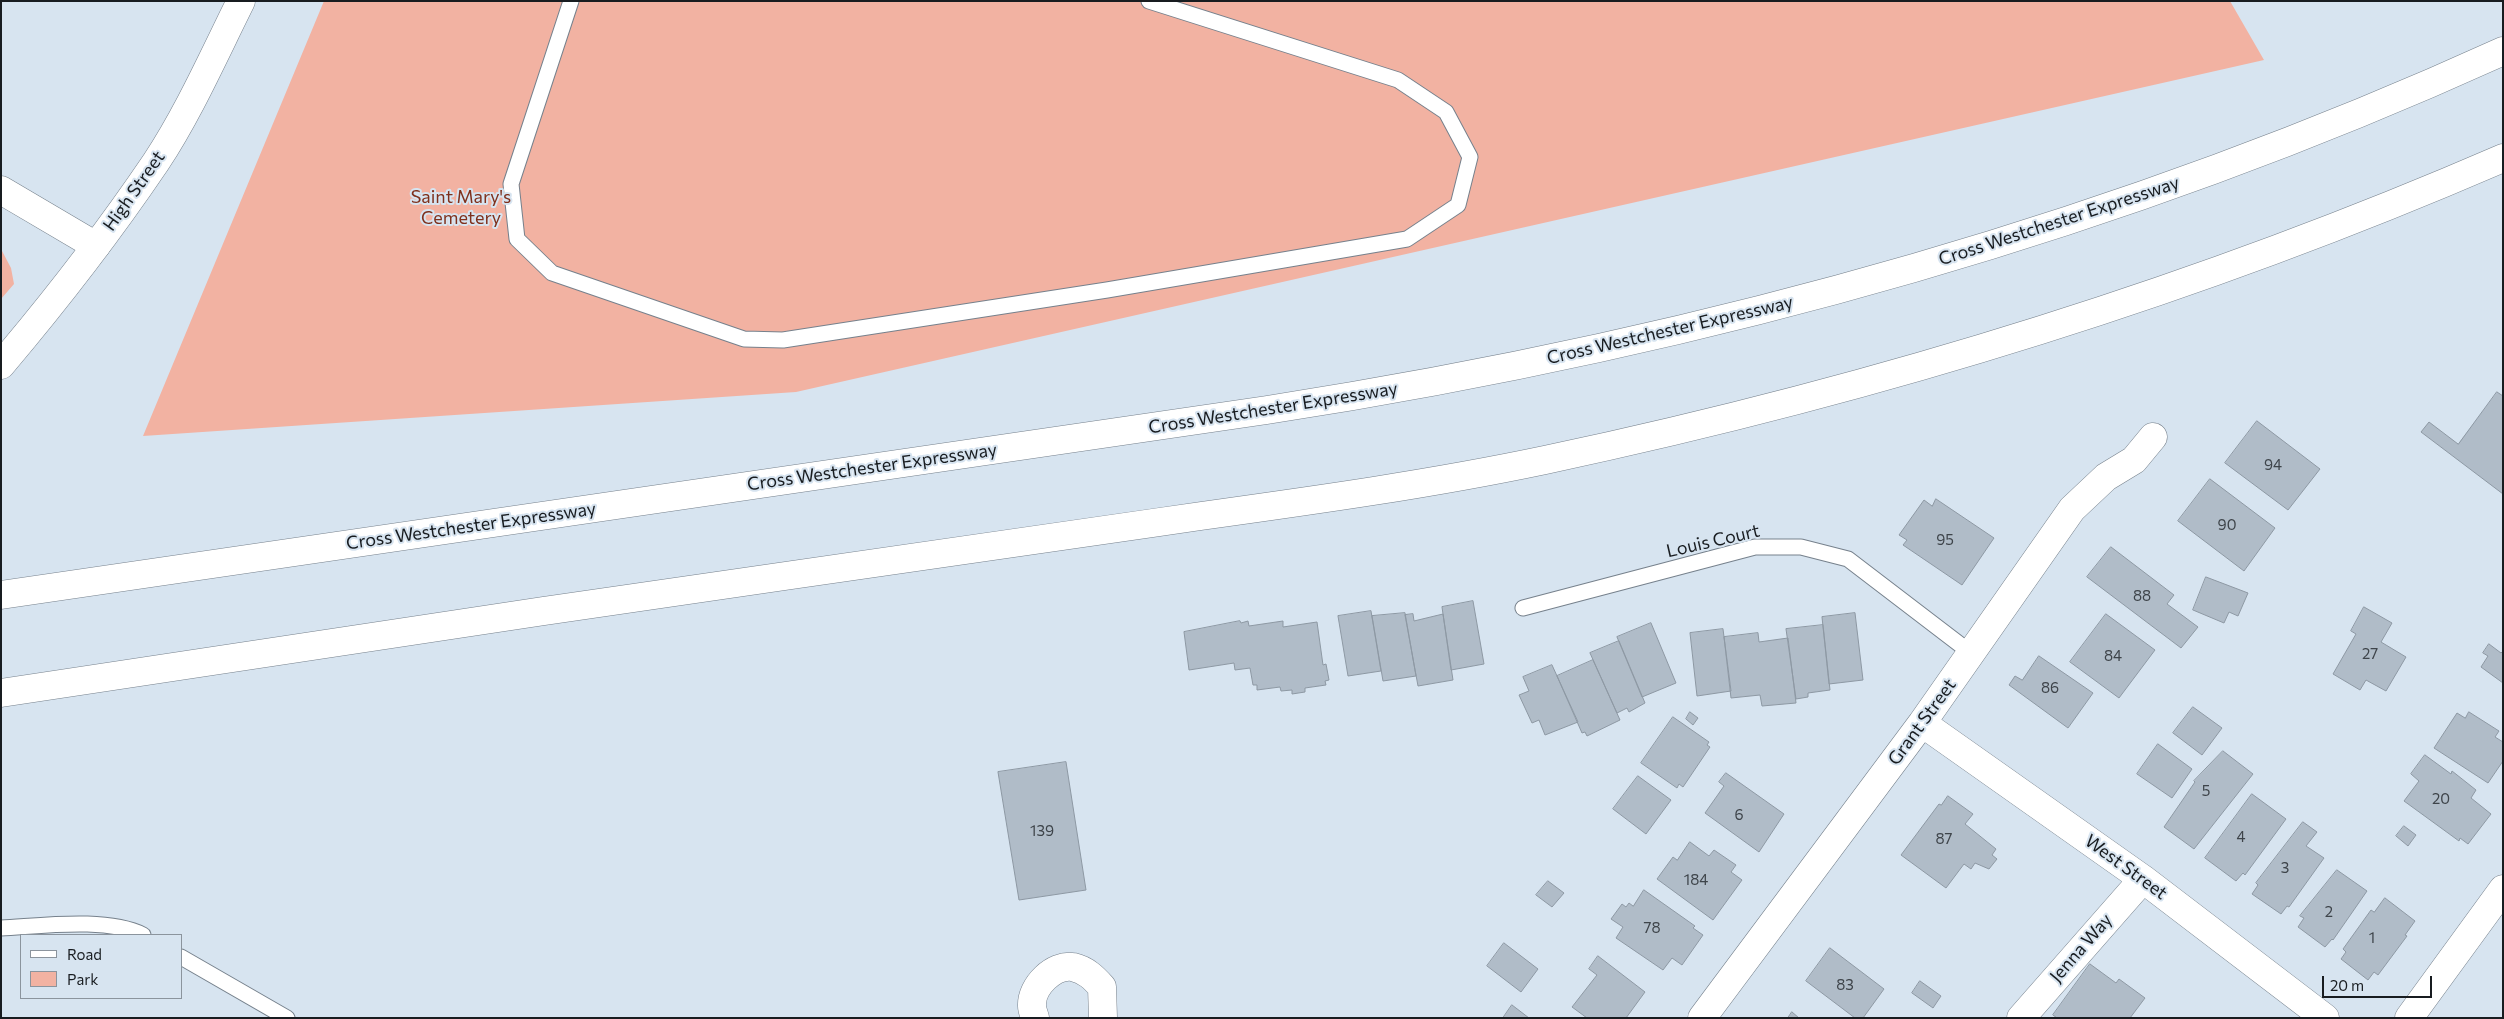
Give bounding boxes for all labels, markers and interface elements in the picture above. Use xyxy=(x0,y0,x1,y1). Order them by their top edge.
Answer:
street label: High Street xyxy=(99,147,169,235)
street label: Cross Westchester Expressway xyxy=(1936,172,2182,270)
park label: Saint Mary's Cemetery xyxy=(411,186,511,228)
street label: Cross Westchester Expressway xyxy=(1545,291,1795,369)
street label: Cross Westchester Expressway xyxy=(1147,378,1399,438)
street label: Cross Westchester Expressway xyxy=(746,439,998,495)
house number: 94 xyxy=(2264,456,2282,474)
street label: Cross Westchester Expressway xyxy=(345,498,597,554)
house number: 90 xyxy=(2218,516,2236,534)
street label: Louis Court xyxy=(1664,520,1762,562)
house number: 95 xyxy=(1936,531,1954,549)
house number: 88 xyxy=(2133,587,2151,605)
house number: 27 xyxy=(2362,645,2378,663)
house number: 84 xyxy=(2104,647,2122,665)
street label: Grant Street xyxy=(1883,675,1961,769)
house number: 86 xyxy=(2041,679,2059,697)
house number: 5 xyxy=(2202,782,2210,800)
house number: 20 xyxy=(2432,790,2450,808)
house number: 6 xyxy=(1734,806,1744,824)
house number: 139 xyxy=(1030,822,1054,840)
house number: 4 xyxy=(2237,828,2245,846)
house number: 87 xyxy=(1936,830,1952,848)
street label: West Street xyxy=(2081,830,2171,904)
house number: 3 xyxy=(2281,859,2289,877)
house number: 184 xyxy=(1684,871,1708,889)
house number: 2 xyxy=(2325,903,2333,921)
street label: Jenna Way xyxy=(2045,909,2117,987)
house number: 78 xyxy=(1644,919,1660,937)
house number: 1 xyxy=(2369,929,2375,947)
legend xyxy=(20,934,182,999)
text: Road xyxy=(67,945,102,963)
scale bar xyxy=(2324,966,2434,998)
text: Park xyxy=(67,970,98,988)
house number: 83 xyxy=(1836,976,1854,994)
text: 20 m xyxy=(2330,976,2364,994)

